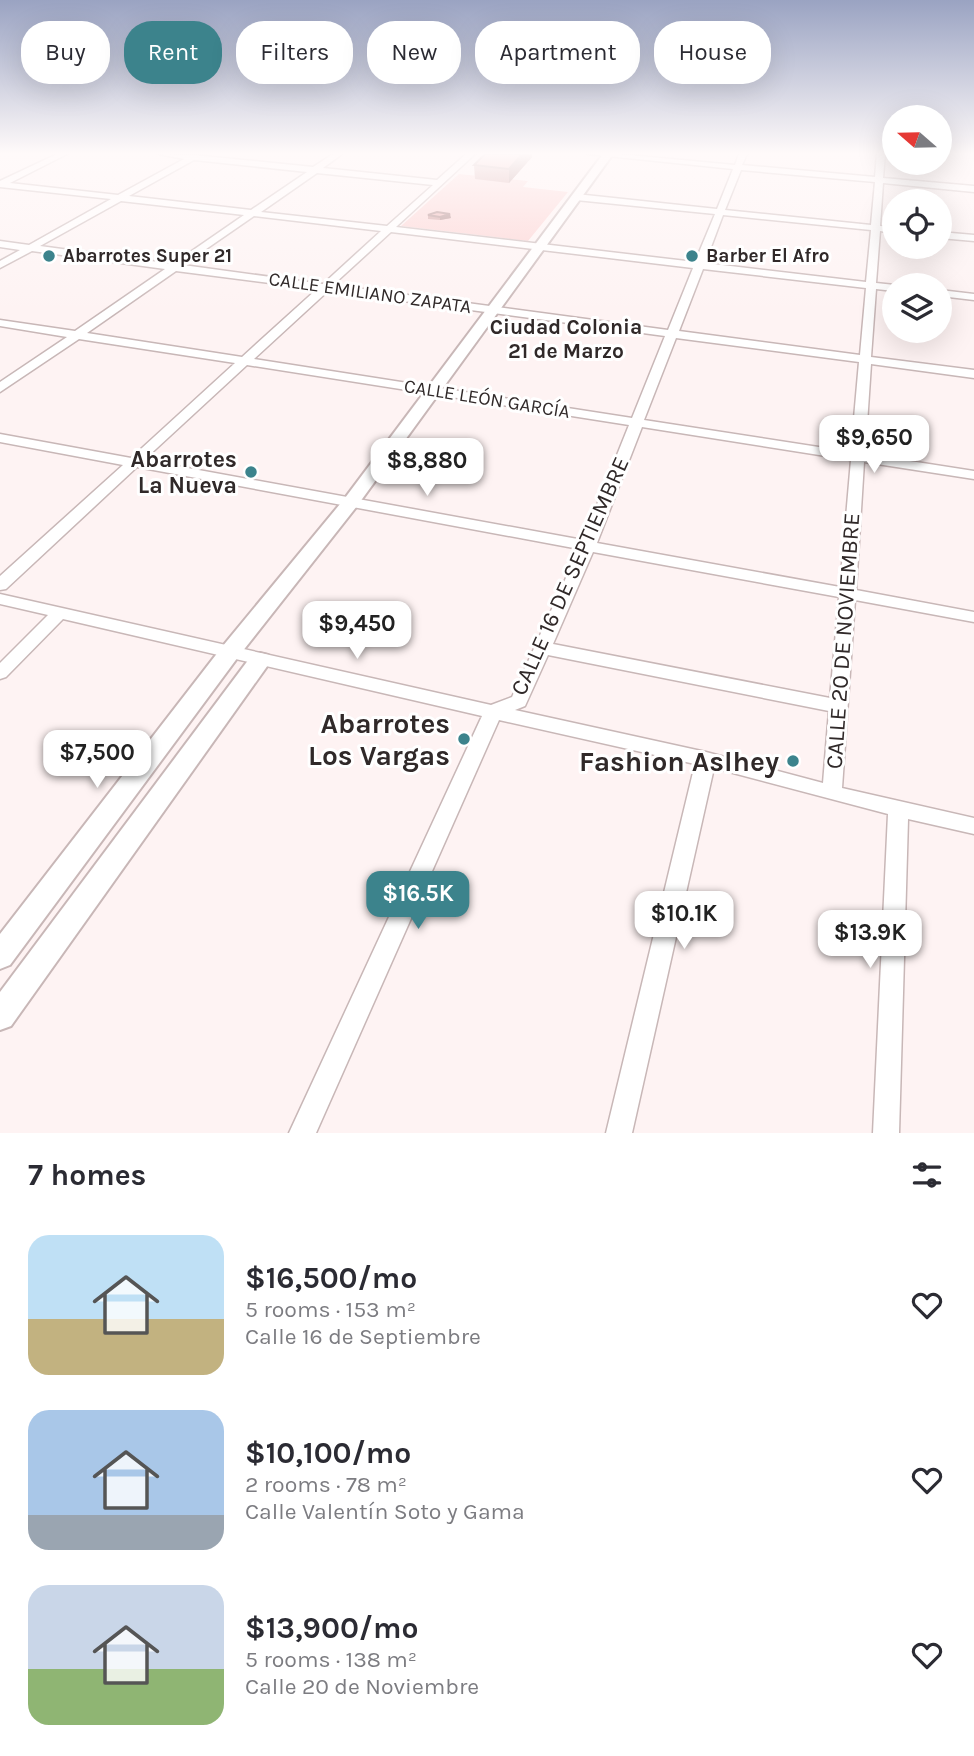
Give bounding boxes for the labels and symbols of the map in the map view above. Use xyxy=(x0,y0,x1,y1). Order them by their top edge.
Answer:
north arrow xyxy=(882,105,952,175)
place label: Abarrotes Super 21 xyxy=(63,245,232,267)
place label: Barber El Afro xyxy=(706,245,829,267)
marker: Abarrotes Super 21 xyxy=(41,248,57,264)
marker: Barber El Afro xyxy=(684,248,700,264)
street label: CALLE EMILIANO ZAPATA xyxy=(267,268,473,318)
district label: Ciudad Colonia 21 de Marzo xyxy=(490,315,642,363)
street label: CALLE LEÓN GARCÍA xyxy=(403,374,572,423)
pin: $9,650 xyxy=(817,416,931,475)
pin: $8,880 xyxy=(370,438,484,498)
place label: Abarrotes La Nueva xyxy=(131,446,237,499)
street label: CALLE 16 DE SEPTIEMBRE xyxy=(505,453,635,699)
marker: Abarrotes La Nueva xyxy=(243,464,259,480)
street label: CALLE 20 DE NOVIEMBRE xyxy=(821,512,865,770)
pin: $9,450 xyxy=(300,602,414,661)
place label: Abarrotes Los Vargas xyxy=(308,707,450,772)
pin: $7,500 xyxy=(40,730,154,790)
marker: Abarrotes Los Vargas xyxy=(456,731,472,747)
place label: Fashion Aslhey xyxy=(579,745,779,778)
marker: Fashion Aslhey xyxy=(785,753,801,769)
pin: $16.5K xyxy=(361,872,475,931)
pin: $10.1K xyxy=(627,892,741,951)
pin: $13.9K xyxy=(813,911,927,970)

